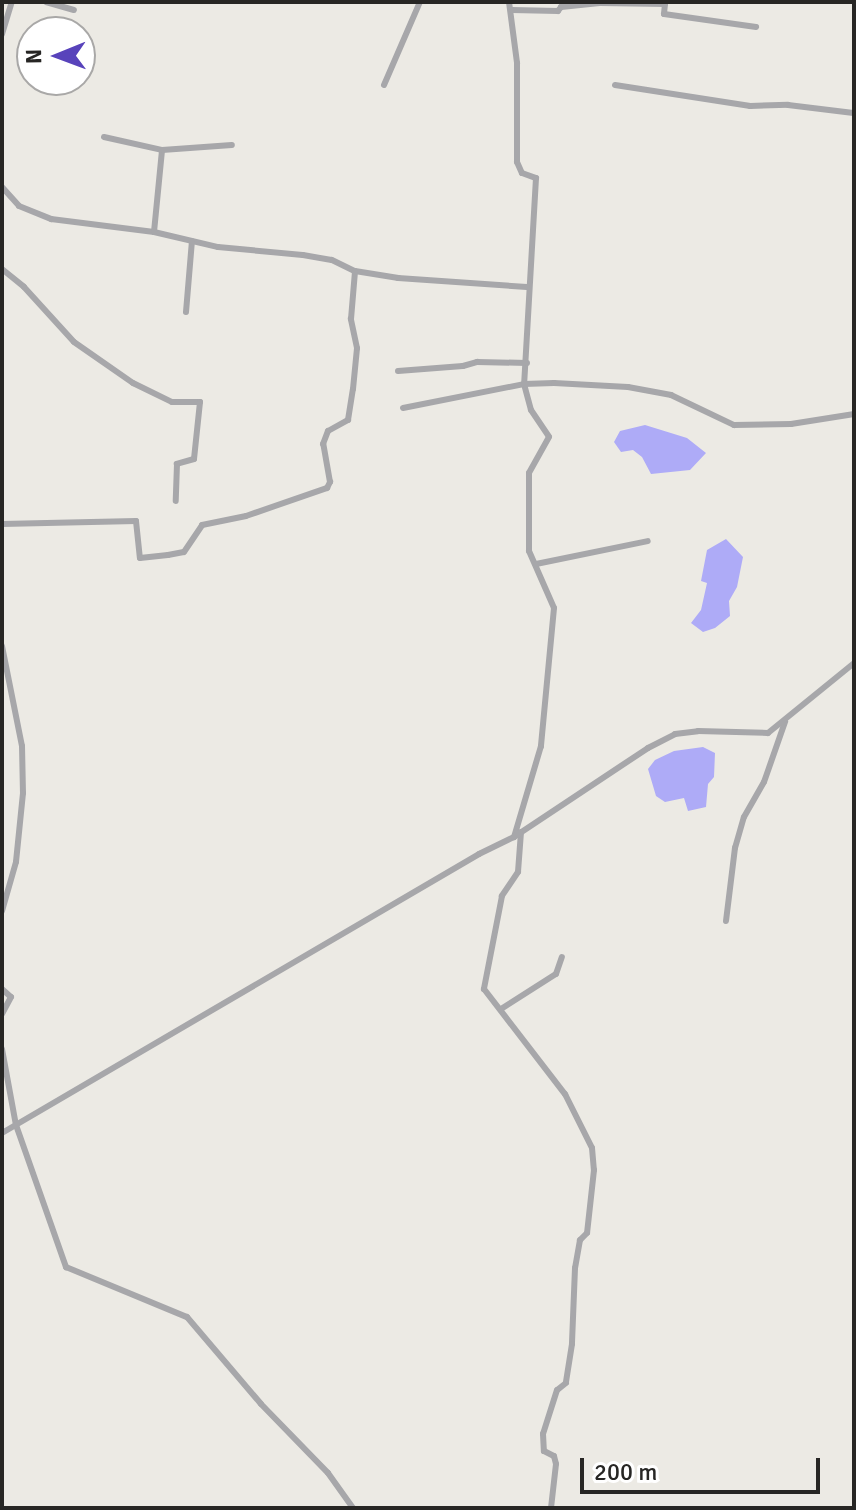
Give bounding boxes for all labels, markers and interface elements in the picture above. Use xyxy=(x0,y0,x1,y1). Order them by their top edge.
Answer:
north arrow xyxy=(16,16,96,96)
text: N xyxy=(20,49,47,64)
scale bar xyxy=(584,1442,824,1492)
text: 200 m xyxy=(594,1457,657,1487)

